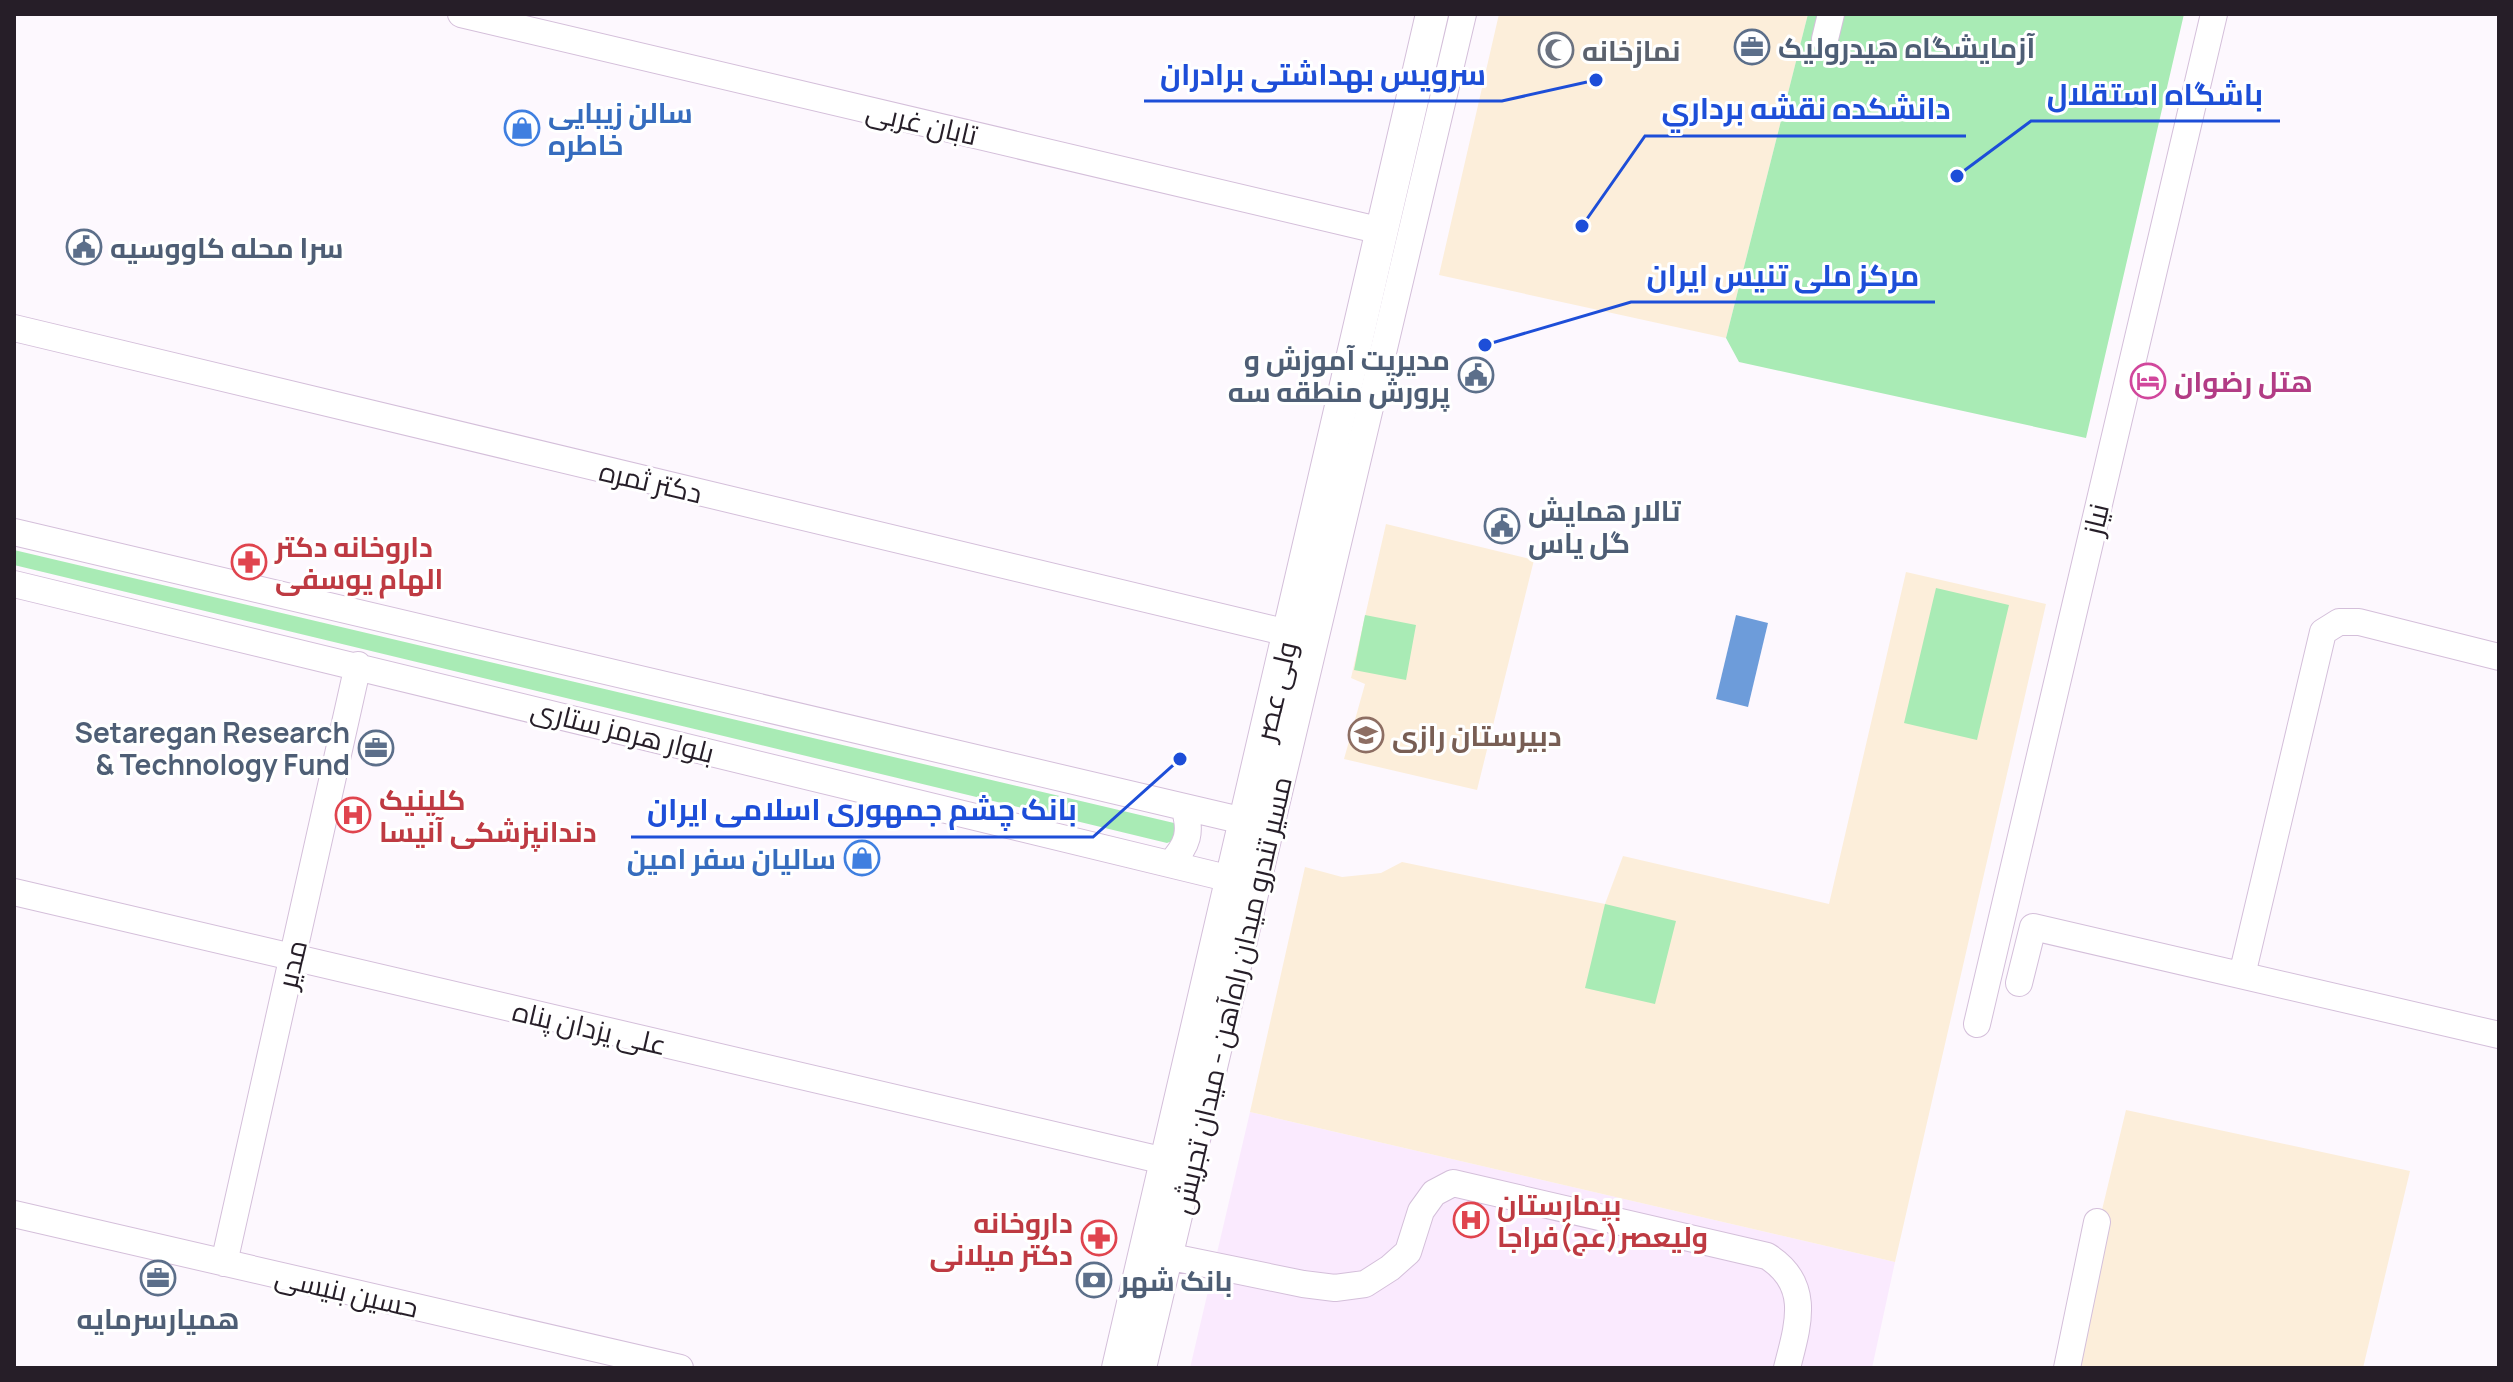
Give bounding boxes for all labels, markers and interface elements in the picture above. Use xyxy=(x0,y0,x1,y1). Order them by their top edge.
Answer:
office icon: آزمایشگاه هیدرولیک xyxy=(1733,28,1771,66)
place label: آزمایشگاه هیدرولیک xyxy=(1778,28,2035,66)
mosque icon: نمازخانه xyxy=(1537,31,1575,69)
place label: نمازخانه xyxy=(1582,31,1680,69)
callout: سرویس بهداشتی برادران xyxy=(1144,47,1502,101)
text: سرویس بهداشتی برادران xyxy=(1160,53,1486,94)
callout: باشگاه استقلال xyxy=(2031,67,2280,121)
text: باشگاه استقلال xyxy=(2047,73,2263,114)
callout: دانشكده نقشه برداري xyxy=(1645,82,1966,136)
text: دانشكده نقشه برداري xyxy=(1661,87,1951,133)
street label: تابان غربی xyxy=(863,91,982,153)
place label: سالن زیبایی خاطره xyxy=(548,93,693,163)
shop icon: سالن زیبایی خاطره xyxy=(503,109,541,147)
public building icon: سرا محله کاووسیه xyxy=(65,228,103,266)
place label: سرا محله کاووسیه xyxy=(110,228,343,266)
callout: مرکز ملی تنیس ایران xyxy=(1631,248,1935,302)
text: مرکز ملی تنیس ایران xyxy=(1647,254,1919,295)
place label: مدیریت آموزش و پرورش منطقه سه xyxy=(1228,340,1450,412)
public building icon: مدیریت آموزش و پرورش منطقه سه xyxy=(1457,356,1495,394)
hotel icon: هتل رضوان xyxy=(2129,362,2167,400)
place label: هتل رضوان xyxy=(2174,362,2313,400)
street label: دکتر ثمره xyxy=(596,451,706,511)
place label: تالار همایش گل یاس xyxy=(1528,491,1681,561)
street label: نیاز xyxy=(2073,499,2117,540)
public building icon: تالار همایش گل یاس xyxy=(1483,507,1521,545)
place label: داروخانه دکتر الهام یوسفی xyxy=(274,527,443,599)
pharmacy icon: داروخانه دکتر الهام یوسفی xyxy=(230,543,268,581)
street label: ولی عصر xyxy=(1245,637,1305,747)
street label: بلوار هرمز ستاری xyxy=(527,689,719,771)
place label: Setaregan Research & Technology Fund xyxy=(75,713,350,783)
school or university icon: دبیرستان رازی xyxy=(1347,716,1385,754)
place label: دبیرستان رازی xyxy=(1392,716,1562,754)
office icon: Setaregan Research & Technology Fund xyxy=(357,729,395,767)
street label: مسیر تندرو میدان راه‌آهن - میدان تجریش xyxy=(1162,773,1300,1217)
place label: کلینیک دندانپزشکی آنیسا xyxy=(379,780,597,852)
callout: بانک چشم جمهوری اسلامی ایران xyxy=(631,783,1093,837)
text: بانک چشم جمهوری اسلامی ایران xyxy=(647,788,1077,831)
hospital icon: کلینیک دندانپزشکی آنیسا xyxy=(334,796,372,834)
place label: سالیان سفر امین xyxy=(627,839,836,877)
shop icon: سالیان سفر امین xyxy=(843,839,881,877)
street label: مدیر xyxy=(267,936,315,994)
street label: علی یزدان پناه xyxy=(509,991,671,1064)
place label: بیمارستان ولیعصر(عج)فراجا xyxy=(1497,1185,1708,1256)
hospital icon: بیمارستان ولیعصر(عج)فراجا xyxy=(1452,1201,1490,1239)
place label: داروخانه دکتر میلانی xyxy=(929,1203,1073,1273)
pharmacy icon: داروخانه دکتر میلانی xyxy=(1080,1219,1118,1257)
street label: حسین بنیسی xyxy=(272,1256,422,1326)
office icon: همیارسرمایه xyxy=(139,1259,177,1297)
bank icon: بانک شهر xyxy=(1075,1261,1113,1299)
place label: بانک شهر xyxy=(1119,1261,1233,1299)
place label: همیارسرمایه xyxy=(77,1299,239,1337)

